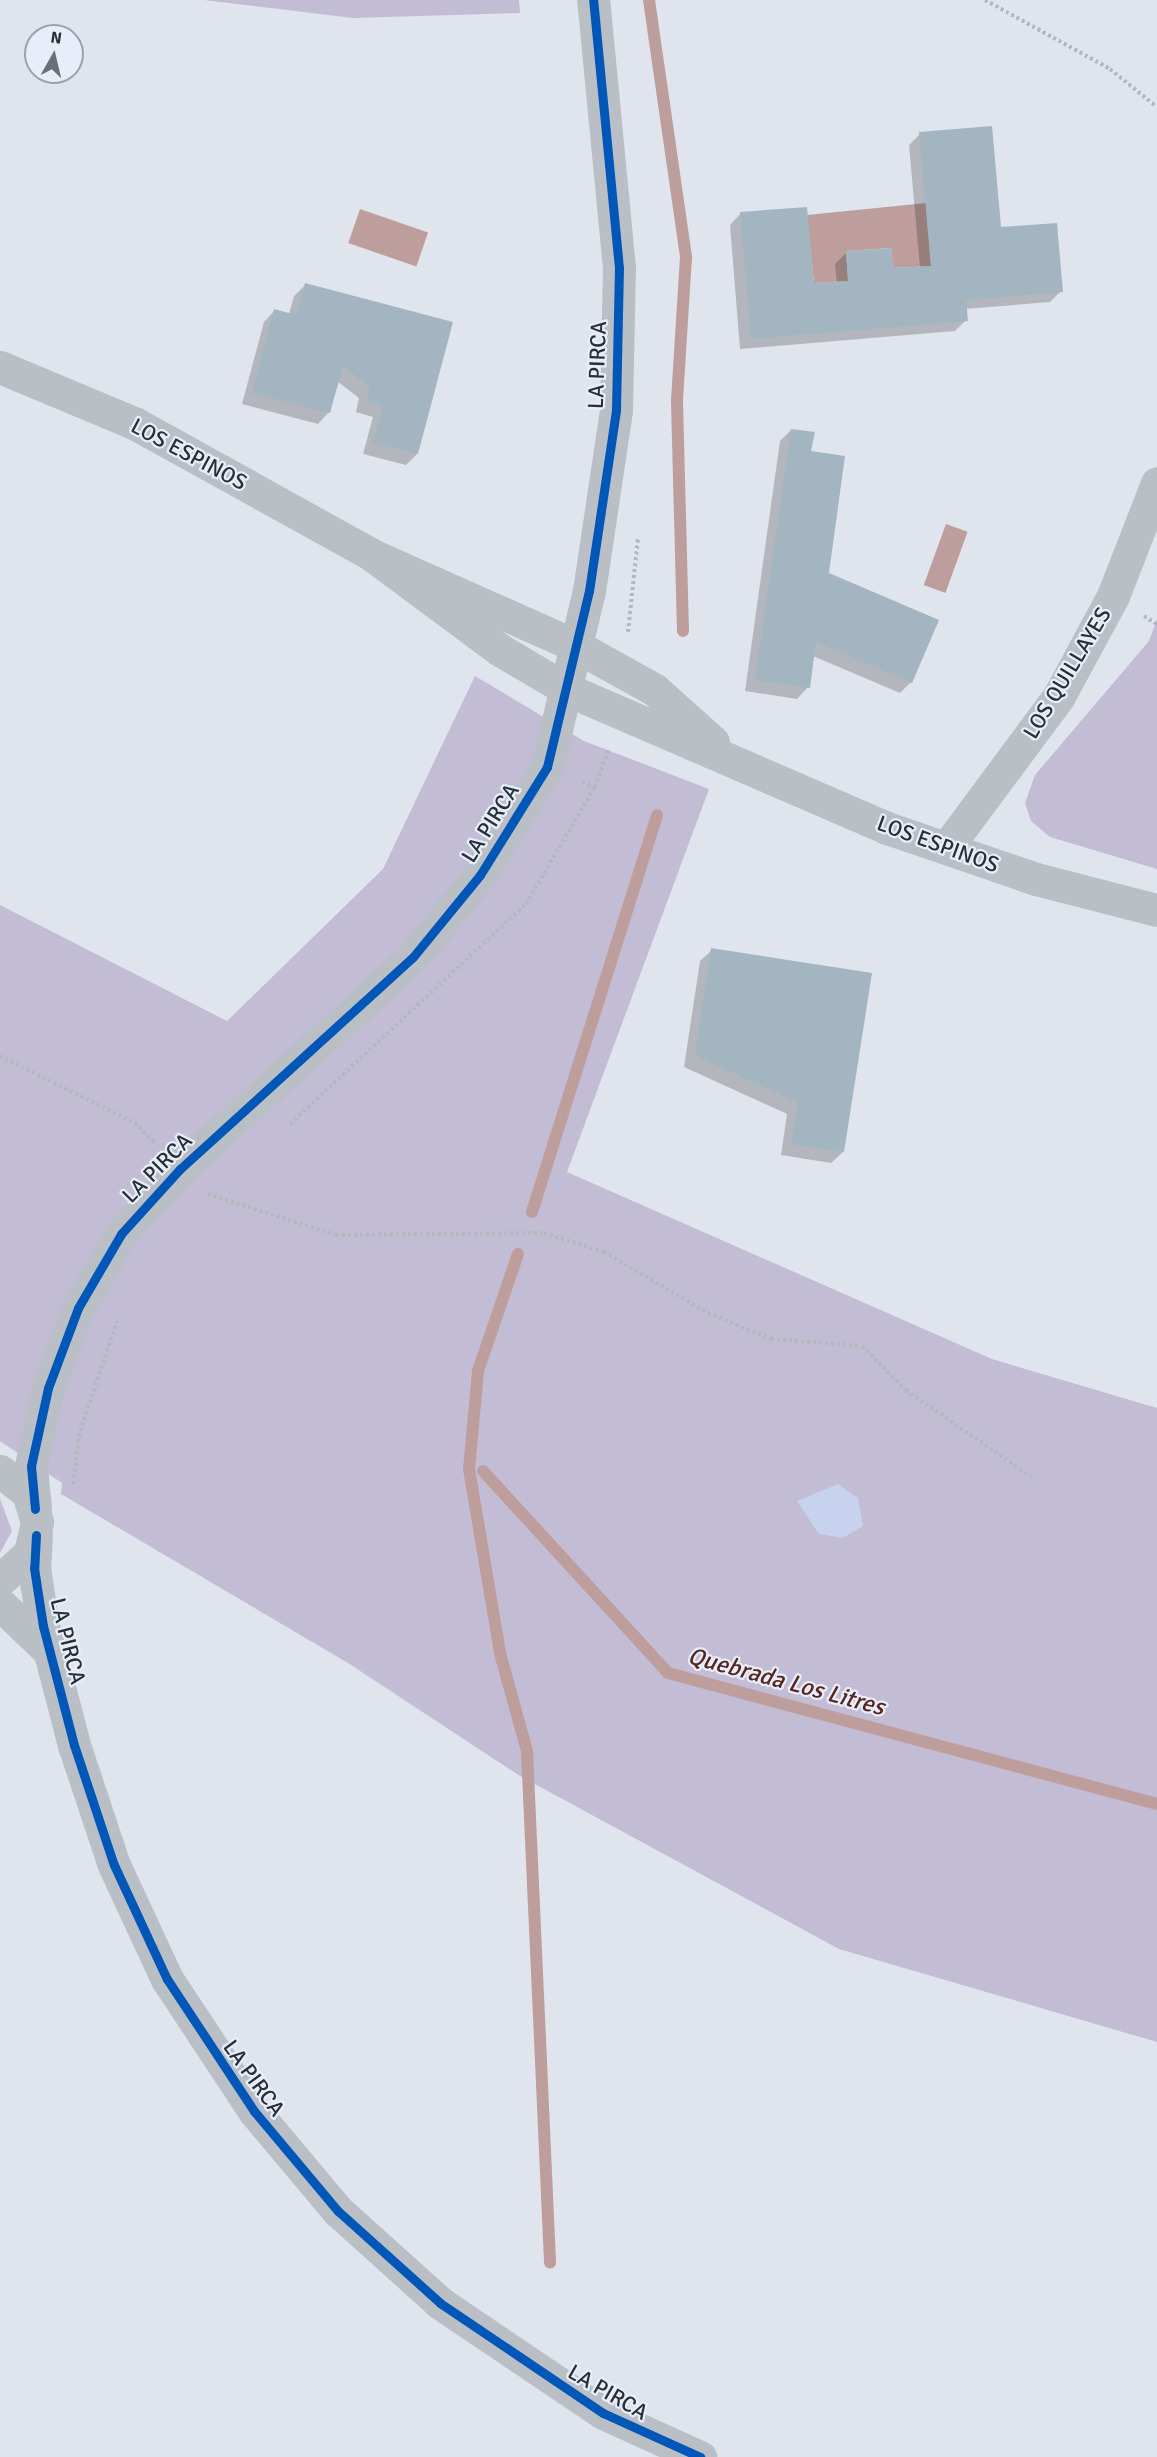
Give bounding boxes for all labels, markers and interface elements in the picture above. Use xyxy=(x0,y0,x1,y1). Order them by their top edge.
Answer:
north arrow xyxy=(24,24,84,84)
text: N xyxy=(49,27,63,49)
street label: LA PIRCA xyxy=(582,321,612,409)
street label: LOS ESPINOS xyxy=(126,412,252,496)
street label: LOS QUILLAYES xyxy=(1017,603,1117,743)
street label: LA PIRCA xyxy=(455,779,525,867)
street label: LOS ESPINOS xyxy=(873,810,1003,878)
street label: LA PIRCA xyxy=(117,1128,197,1208)
street label: LA PIRCA xyxy=(45,1595,91,1687)
water label: Quebrada Los Litres xyxy=(685,1642,887,1722)
street label: LA PIRCA xyxy=(217,2035,291,2121)
street label: LA PIRCA xyxy=(563,2359,653,2425)

